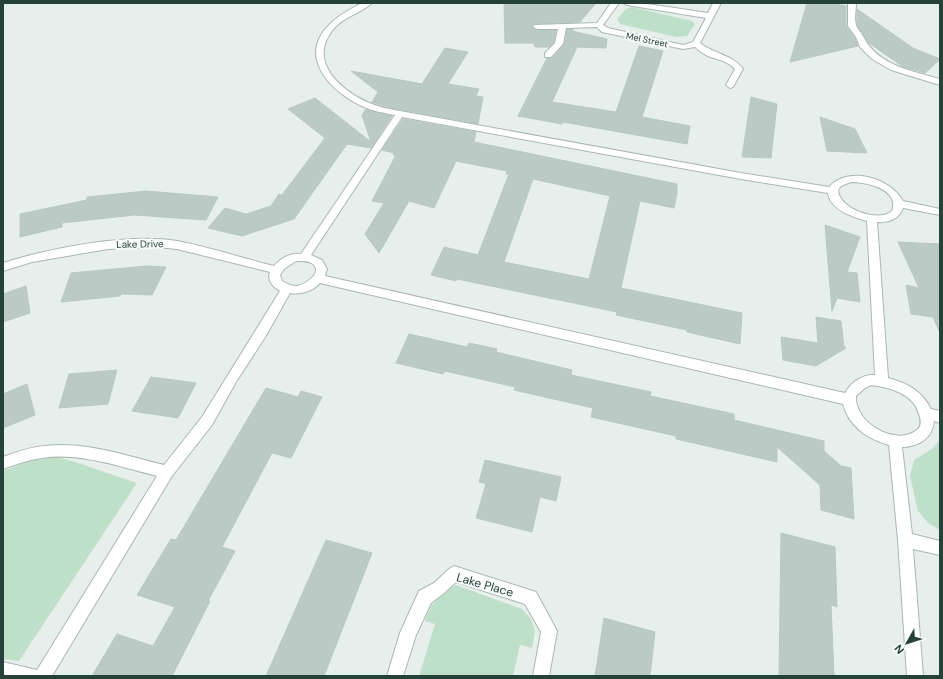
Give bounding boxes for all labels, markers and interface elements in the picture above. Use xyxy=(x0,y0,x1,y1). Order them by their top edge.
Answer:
street label: Mel Street xyxy=(625,30,670,50)
street label: Lake Drive xyxy=(116,237,164,251)
street label: Lake Place xyxy=(455,569,515,601)
north arrow xyxy=(887,623,927,663)
text: N xyxy=(891,642,907,657)

